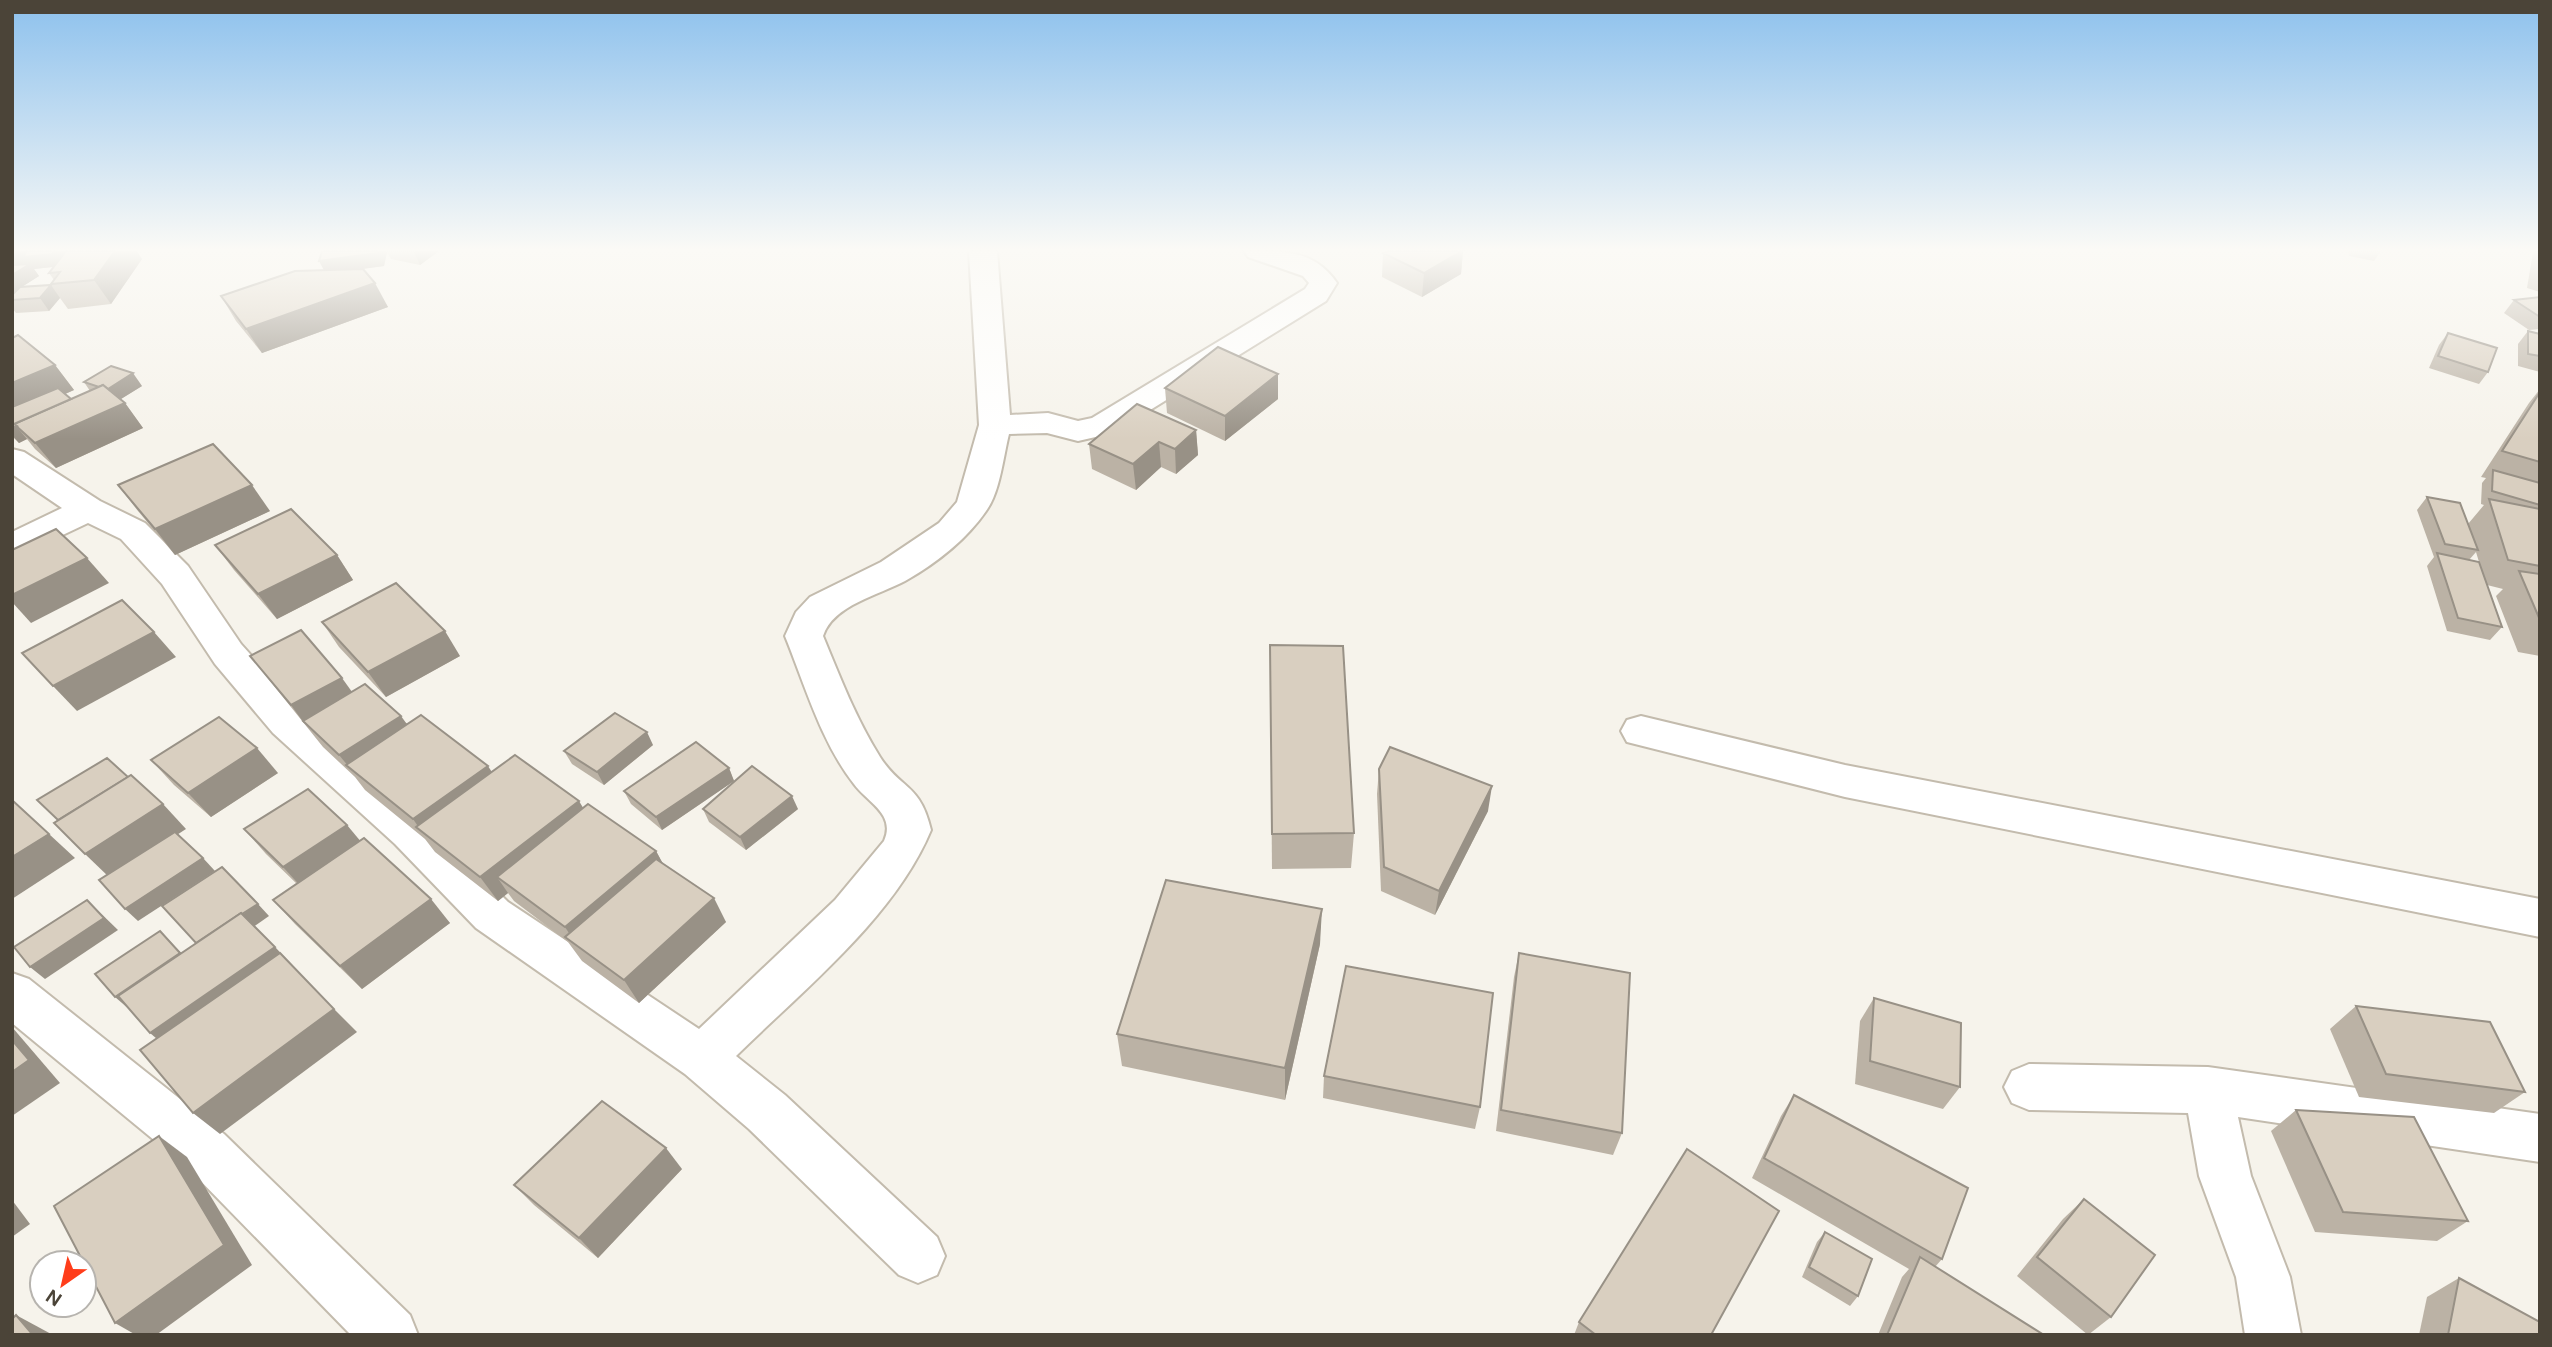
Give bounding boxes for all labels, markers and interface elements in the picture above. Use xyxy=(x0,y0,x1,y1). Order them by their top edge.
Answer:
north arrow xyxy=(28,1249,98,1319)
text: N xyxy=(41,1283,67,1312)

